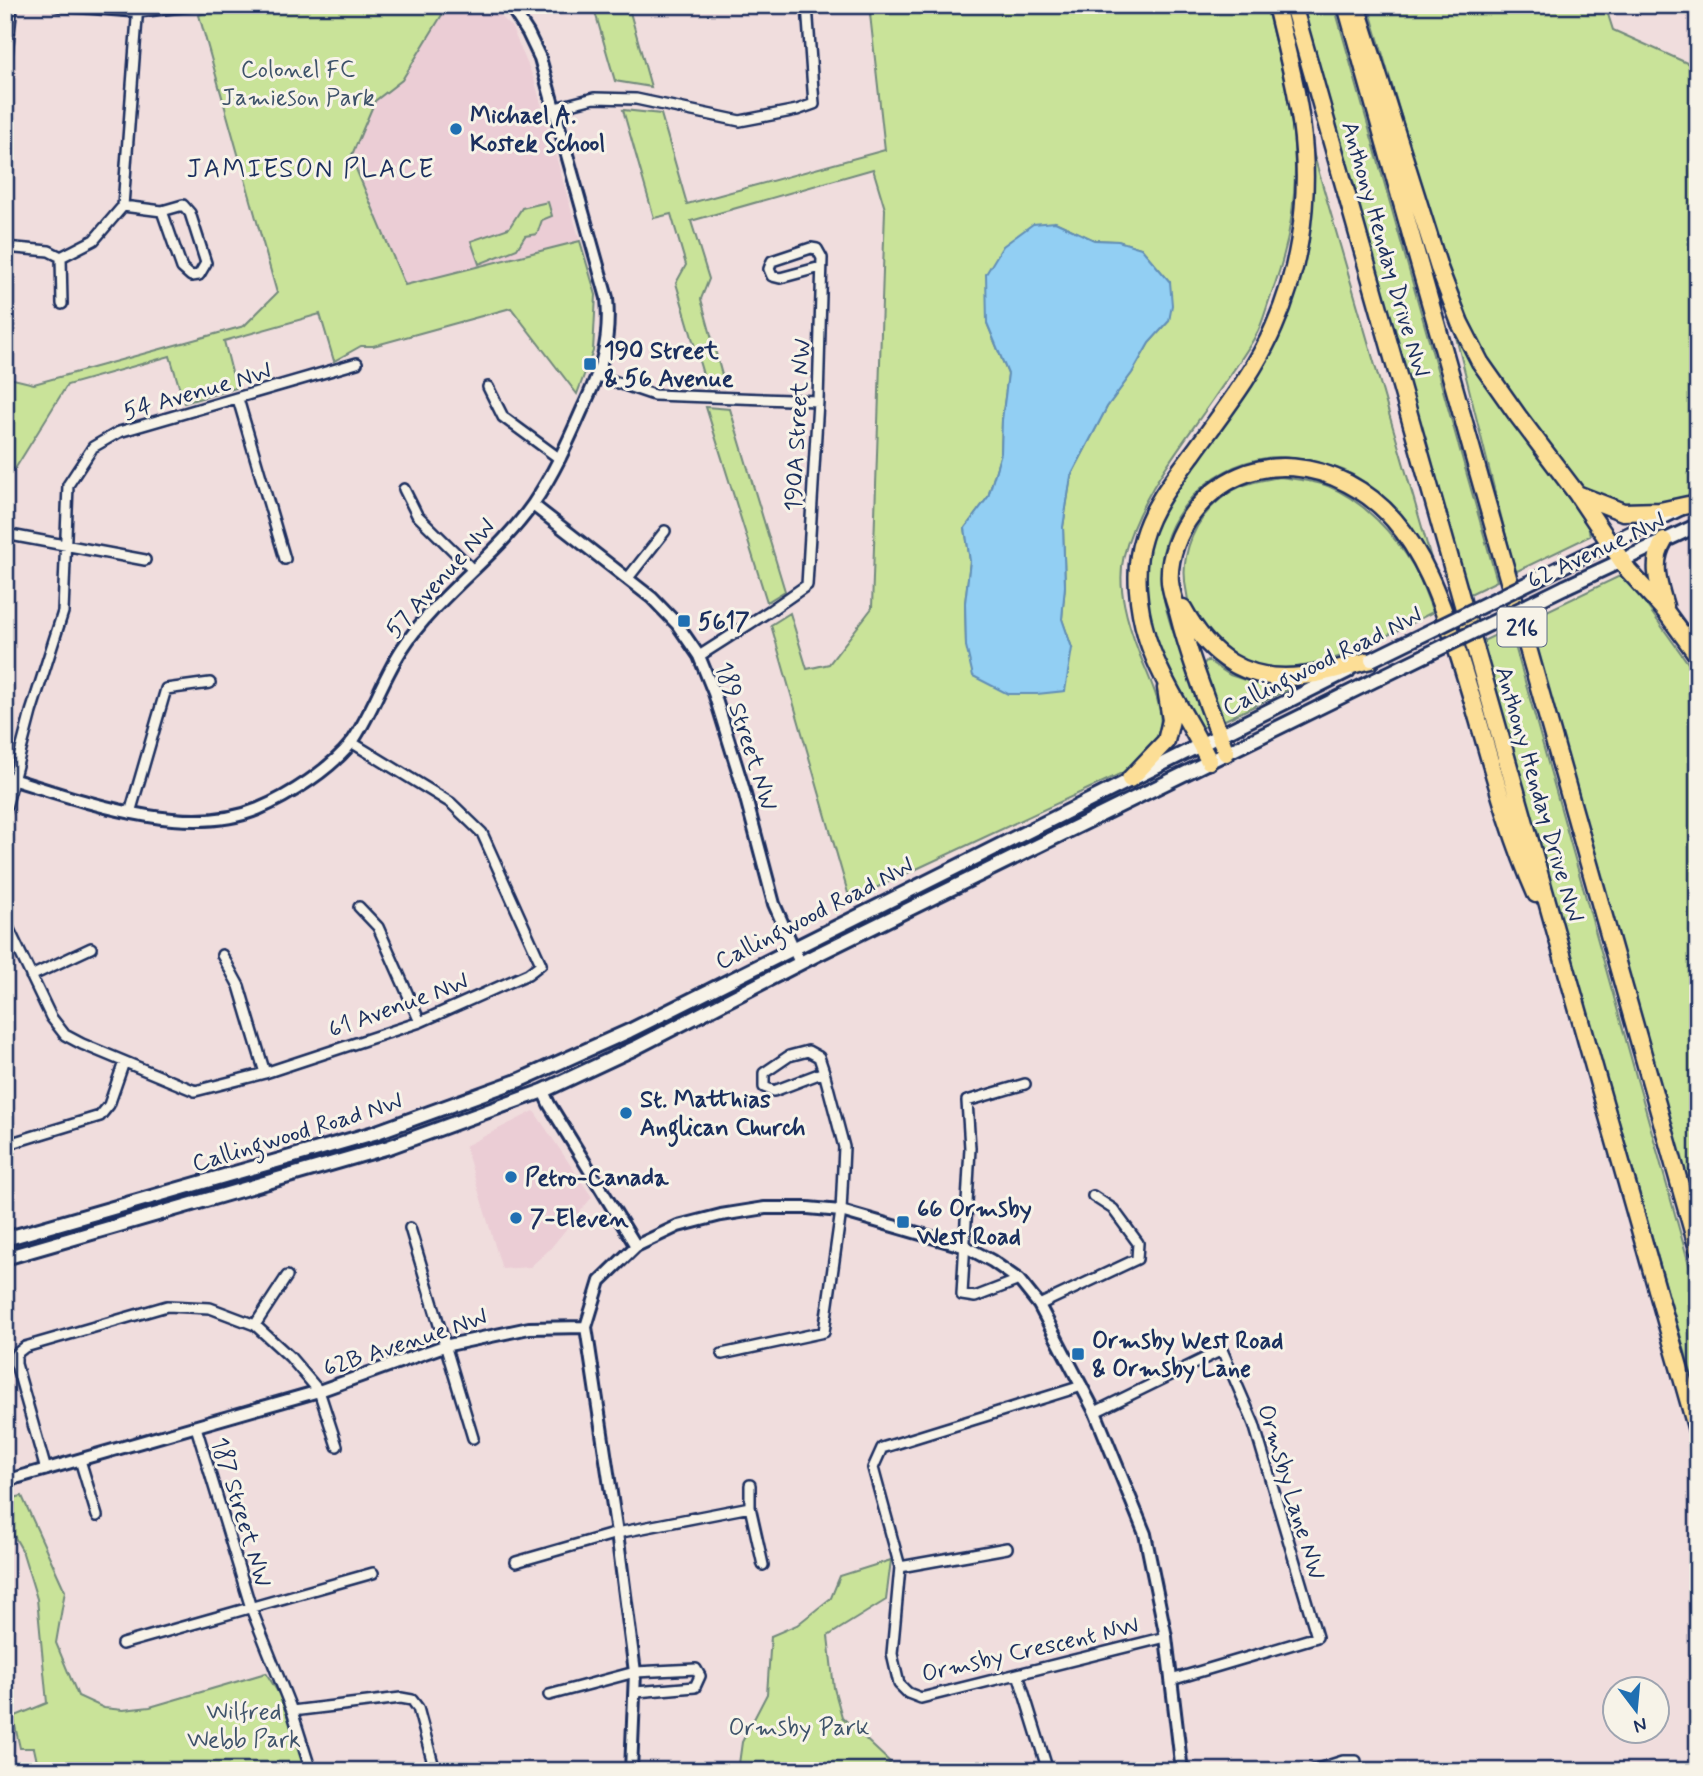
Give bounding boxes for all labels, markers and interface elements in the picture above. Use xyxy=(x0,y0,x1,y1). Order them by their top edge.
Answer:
park label: Colonel FC Jamieson Park xyxy=(221,55,375,114)
place label: Michael A. Kostek School xyxy=(470,101,605,160)
street label: Anthony Henday Drive NW xyxy=(1333,118,1436,381)
marker: Michael A. Kostek School xyxy=(448,121,464,137)
district label: JAMIESON PLACE xyxy=(186,153,436,187)
place label: 190 Street & 56 Avenue xyxy=(604,336,734,395)
street label: 190A Street NW xyxy=(778,338,819,512)
street label: 54 Avenue NW xyxy=(120,356,275,428)
marker: 190 Street & 56 Avenue xyxy=(582,356,598,372)
street label: 62 Avenue NW xyxy=(1523,506,1671,597)
street label: 57 Avenue NW xyxy=(379,513,503,645)
street label: Callingwood Road NW xyxy=(1218,601,1429,727)
place label: 5617 xyxy=(698,607,750,638)
road number: 216 xyxy=(1498,608,1546,646)
marker: 5617 xyxy=(676,613,692,629)
street label: 189 Street NW xyxy=(707,658,784,815)
street label: Anthony Henday Drive NW xyxy=(1487,663,1590,926)
street label: Callingwood Road NW xyxy=(710,851,920,980)
street label: 61 Avenue NW xyxy=(324,967,473,1046)
place label: St. Matthias Anglican Church xyxy=(640,1085,805,1147)
street label: Callingwood Road NW xyxy=(188,1087,407,1183)
marker: St. Matthias Anglican Church xyxy=(618,1105,634,1121)
place label: Petro-Canada xyxy=(525,1163,669,1194)
marker: Petro-Canada xyxy=(503,1169,519,1185)
place label: 66 Ormsby West Road xyxy=(916,1194,1032,1253)
place label: 7-Eleven xyxy=(530,1204,629,1235)
marker: 7-Eleven xyxy=(508,1210,524,1226)
marker: 66 Ormsby West Road xyxy=(895,1214,911,1230)
street label: 62B Avenue NW xyxy=(319,1302,492,1385)
place label: Ormsby West Road & Ormsby Lane xyxy=(1092,1326,1283,1385)
marker: Ormsby West Road & Ormsby Lane xyxy=(1070,1346,1086,1362)
street label: Ormsby Lane NW xyxy=(1249,1401,1332,1584)
street label: 187 Street NW xyxy=(203,1434,278,1591)
street label: Ormsby Crescent NW xyxy=(919,1610,1142,1690)
north arrow xyxy=(1602,1674,1672,1744)
park label: Wilfred Webb Park xyxy=(187,1697,301,1756)
text: N xyxy=(1631,1711,1650,1739)
park label: Ormsby Park xyxy=(728,1713,870,1744)

